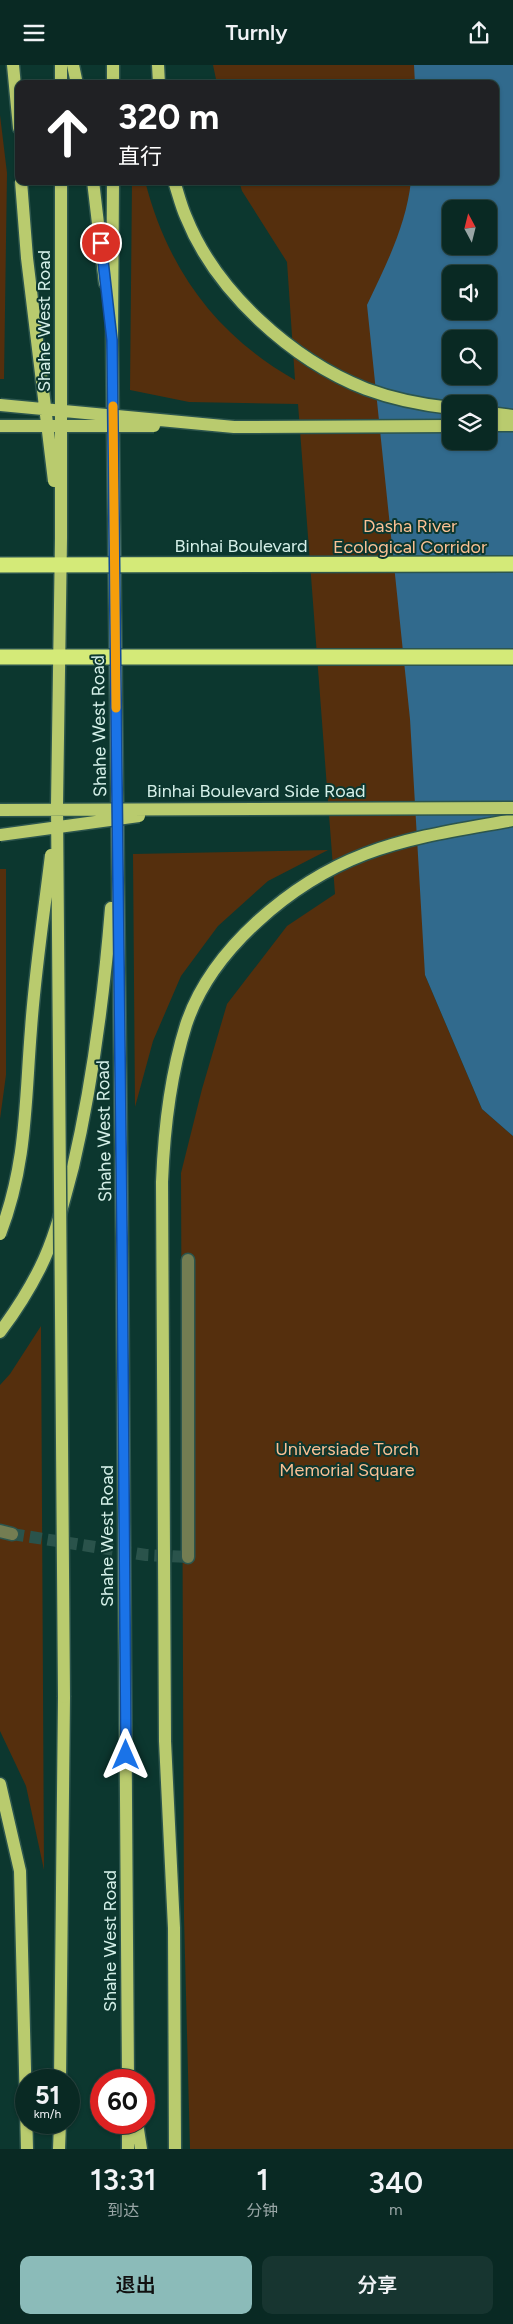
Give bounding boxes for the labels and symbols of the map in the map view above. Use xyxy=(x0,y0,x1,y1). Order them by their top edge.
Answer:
north arrow xyxy=(442,200,498,255)
pin xyxy=(80,222,122,264)
street label: Shahe West Road xyxy=(33,250,55,392)
park label: Dasha River Ecological Corridor xyxy=(333,515,487,558)
street label: Binhai Boulevard xyxy=(174,535,308,557)
street label: Shahe West Road xyxy=(87,655,111,797)
street label: Binhai Boulevard Side Road xyxy=(147,780,366,802)
street label: Shahe West Road xyxy=(92,1060,116,1202)
park label: Universiade Torch Memorial Square xyxy=(275,1438,419,1481)
street label: Shahe West Road xyxy=(96,1465,118,1607)
position arrow xyxy=(99,1728,151,1780)
street label: Shahe West Road xyxy=(99,1870,121,2012)
speed limit sign: 60 xyxy=(90,2069,155,2134)

